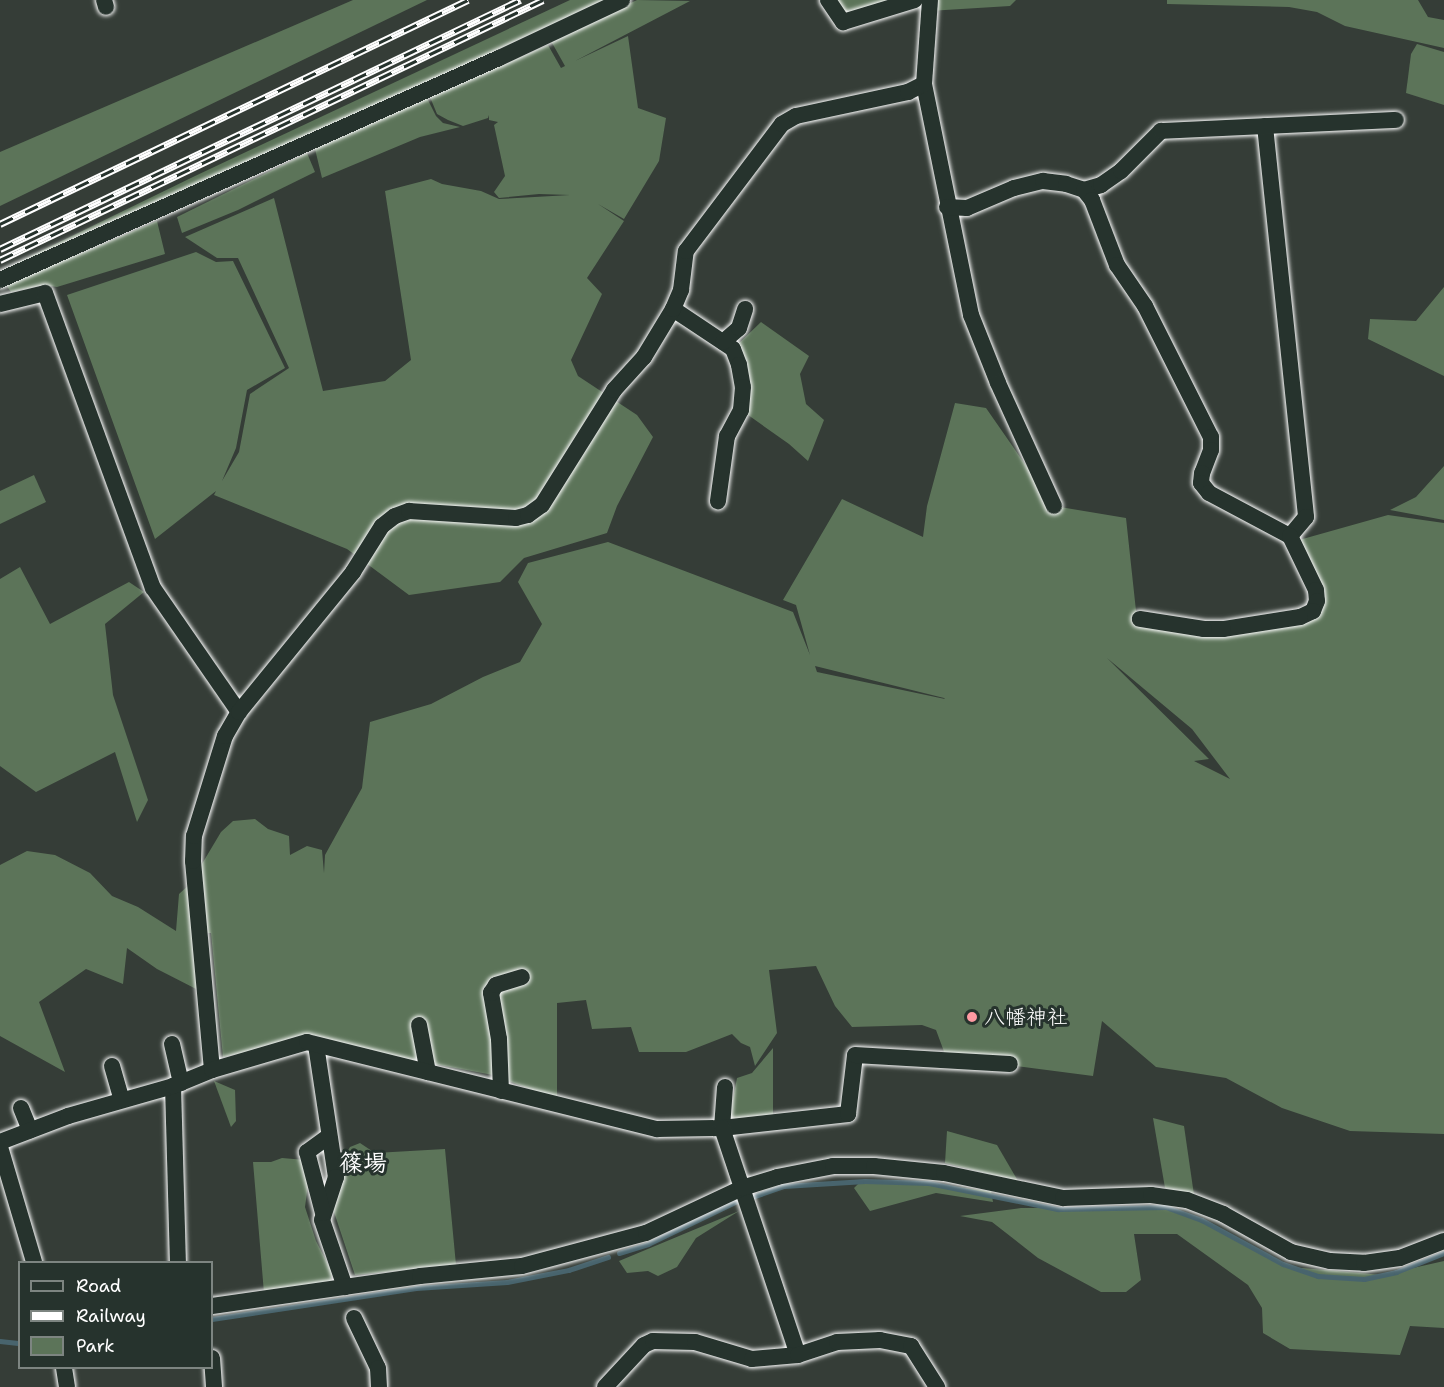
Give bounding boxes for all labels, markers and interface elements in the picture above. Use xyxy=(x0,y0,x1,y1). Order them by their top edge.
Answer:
place label: 八幡神社 xyxy=(984,1004,1068,1030)
marker: 八幡神社 xyxy=(965,1010,979,1024)
district label: 篠場 xyxy=(339,1150,387,1178)
legend xyxy=(18,1261,213,1369)
text: Road xyxy=(76,1274,121,1298)
text: Railway xyxy=(76,1304,146,1328)
text: Park xyxy=(76,1334,115,1358)

